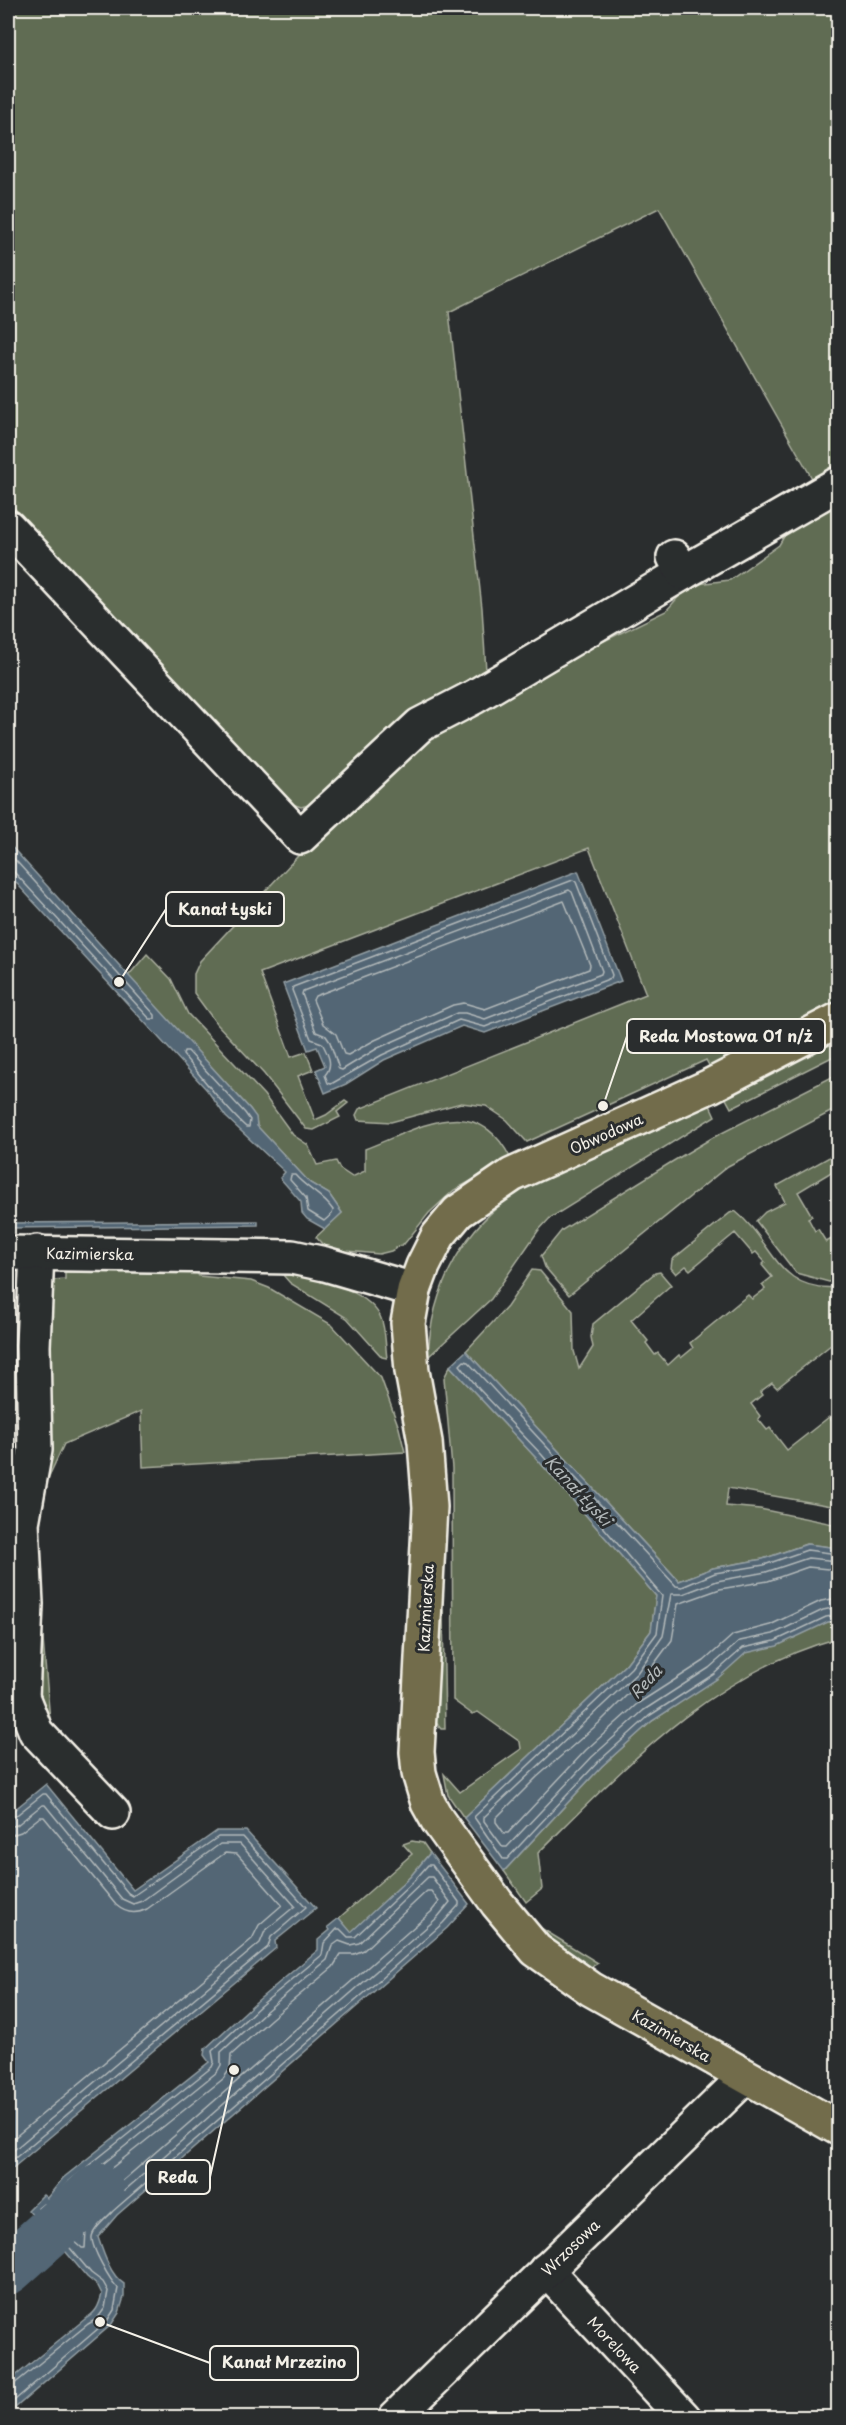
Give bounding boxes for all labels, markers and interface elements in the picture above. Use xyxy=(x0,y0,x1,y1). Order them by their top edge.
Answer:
callout: Kanał Łyski xyxy=(166,892,284,926)
text: Kanał Łyski xyxy=(178,896,272,920)
callout: Reda Mostowa 01 n/ż xyxy=(627,1019,825,1053)
text: Reda Mostowa 01 n/ż xyxy=(639,1023,813,1047)
street label: Obwodowa xyxy=(566,1107,646,1159)
street label: Kazimierska xyxy=(46,1241,134,1265)
water label: Kanał Łyski xyxy=(540,1449,620,1532)
street label: Kazimierska xyxy=(411,1563,439,1652)
water label: Reda xyxy=(623,1658,668,1703)
street label: Kazimierska xyxy=(628,2003,716,2067)
callout: Reda xyxy=(146,2160,210,2194)
text: Reda xyxy=(158,2164,198,2188)
street label: Wrzosowa xyxy=(536,2213,605,2281)
street label: Morelowa xyxy=(583,2310,648,2378)
callout: Kanał Mrzezino xyxy=(210,2346,358,2380)
text: Kanał Mrzezino xyxy=(222,2349,346,2373)

